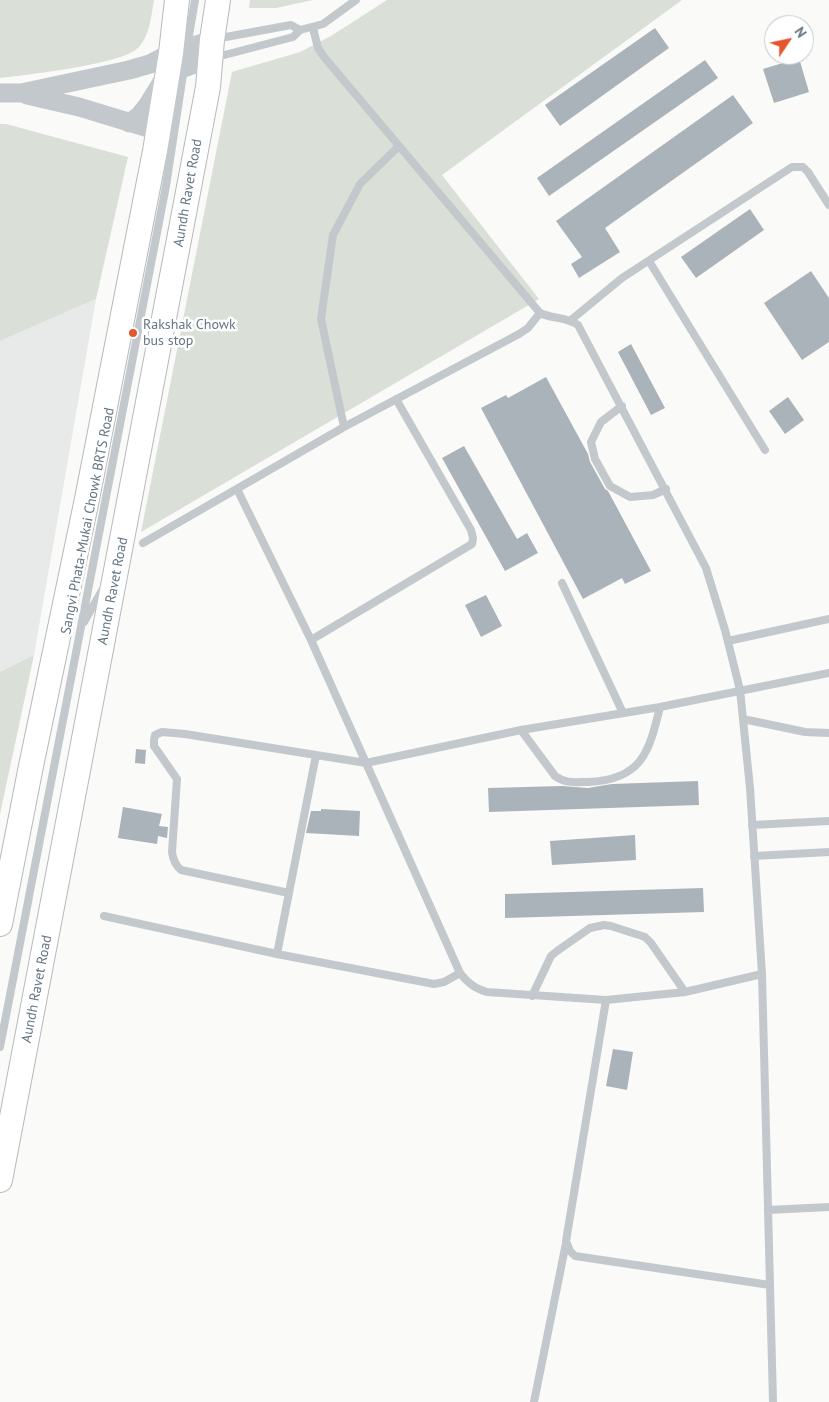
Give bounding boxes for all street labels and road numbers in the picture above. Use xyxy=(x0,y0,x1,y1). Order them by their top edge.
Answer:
street label: Aundh Ravet Road xyxy=(170,138,206,248)
street label: Sangvi Phata-Mukai Chowk BRTS Road xyxy=(58,406,118,636)
street label: Aundh Ravet Road xyxy=(94,536,132,646)
street label: Aundh Ravet Road xyxy=(18,934,56,1044)

